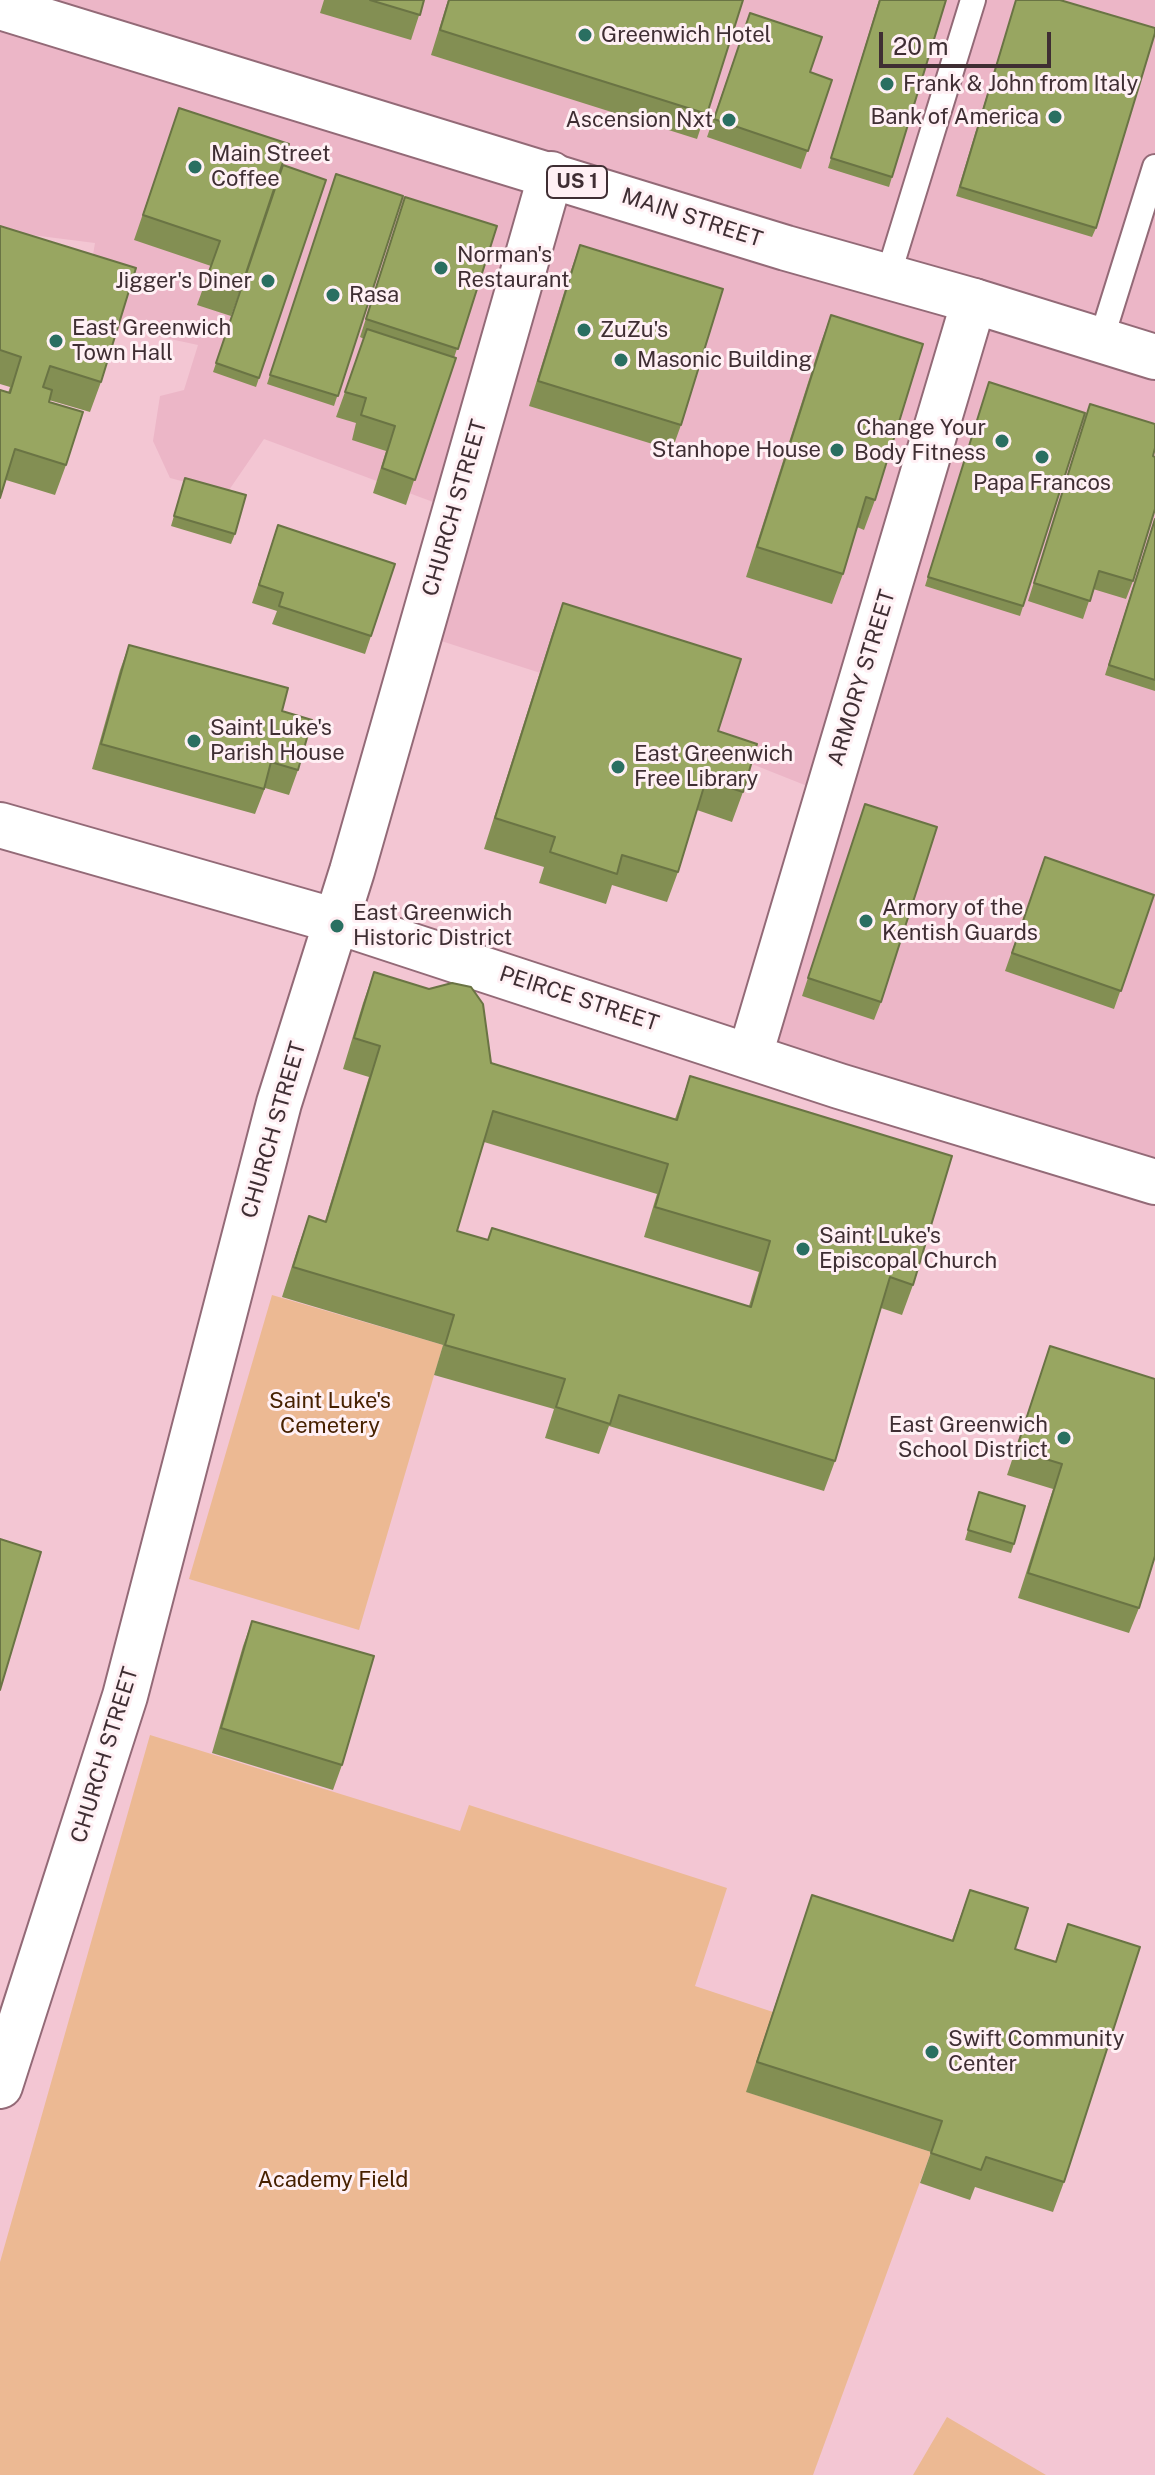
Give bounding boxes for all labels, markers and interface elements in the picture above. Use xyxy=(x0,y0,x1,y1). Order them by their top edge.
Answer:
scale bar xyxy=(883,16,1055,66)
place label: Greenwich Hotel xyxy=(601,22,771,48)
marker: Greenwich Hotel xyxy=(576,26,594,44)
text: 20 m xyxy=(893,32,949,60)
place label: Frank & John from Italy xyxy=(903,71,1138,97)
marker: Frank & John from Italy xyxy=(878,75,896,93)
place label: Bank of America xyxy=(870,104,1039,130)
place label: Ascension Nxt xyxy=(566,107,713,133)
marker: Bank of America xyxy=(1046,108,1064,126)
marker: Ascension Nxt xyxy=(720,111,738,129)
place label: Main Street Coffee xyxy=(211,141,330,192)
marker: Main Street Coffee xyxy=(186,158,204,176)
road number: US 1 xyxy=(547,166,607,198)
street label: MAIN STREET xyxy=(618,183,766,253)
place label: Norman's Restaurant xyxy=(457,242,570,294)
marker: Norman's Restaurant xyxy=(432,259,450,277)
place label: Jigger's Diner xyxy=(115,268,252,294)
marker: Jigger's Diner xyxy=(259,272,277,290)
place label: Rasa xyxy=(349,282,399,308)
marker: Rasa xyxy=(324,286,342,304)
place label: East Greenwich Town Hall xyxy=(72,315,231,366)
place label: ZuZu's xyxy=(600,317,668,343)
marker: ZuZu's xyxy=(575,321,593,339)
marker: East Greenwich Town Hall xyxy=(47,332,65,350)
place label: Masonic Building xyxy=(637,347,812,373)
marker: Masonic Building xyxy=(612,351,630,369)
place label: Change Your Body Fitness xyxy=(854,415,986,466)
street label: CHURCH STREET xyxy=(417,417,493,599)
marker: Change Your Body Fitness xyxy=(993,432,1011,450)
place label: Stanhope House xyxy=(652,437,821,463)
marker: Stanhope House xyxy=(828,441,846,459)
marker: Papa Francos xyxy=(1033,448,1051,466)
place label: Papa Francos xyxy=(973,470,1111,496)
street label: ARMORY STREET xyxy=(823,587,901,769)
place label: Saint Luke's Parish House xyxy=(210,715,345,766)
marker: Saint Luke's Parish House xyxy=(185,732,203,750)
place label: East Greenwich Free Library xyxy=(634,741,793,792)
marker: East Greenwich Free Library xyxy=(609,758,627,776)
place label: Armory of the Kentish Guards xyxy=(882,895,1038,946)
place label: East Greenwich Historic District xyxy=(353,900,512,952)
marker: Armory of the Kentish Guards xyxy=(857,912,875,930)
marker: East Greenwich Historic District xyxy=(328,917,346,935)
street label: PEIRCE STREET xyxy=(496,961,662,1037)
street label: CHURCH STREET xyxy=(236,1039,312,1221)
place label: Saint Luke's Episcopal Church xyxy=(819,1223,997,1274)
marker: Saint Luke's Episcopal Church xyxy=(794,1240,812,1258)
park label: Saint Luke's Cemetery xyxy=(269,1388,391,1440)
place label: East Greenwich School District xyxy=(889,1412,1048,1464)
marker: East Greenwich School District xyxy=(1055,1429,1073,1447)
street label: CHURCH STREET xyxy=(66,1664,144,1846)
place label: Swift Community Center xyxy=(948,2026,1124,2078)
marker: Swift Community Center xyxy=(923,2043,941,2061)
park label: Academy Field xyxy=(258,2167,408,2193)

